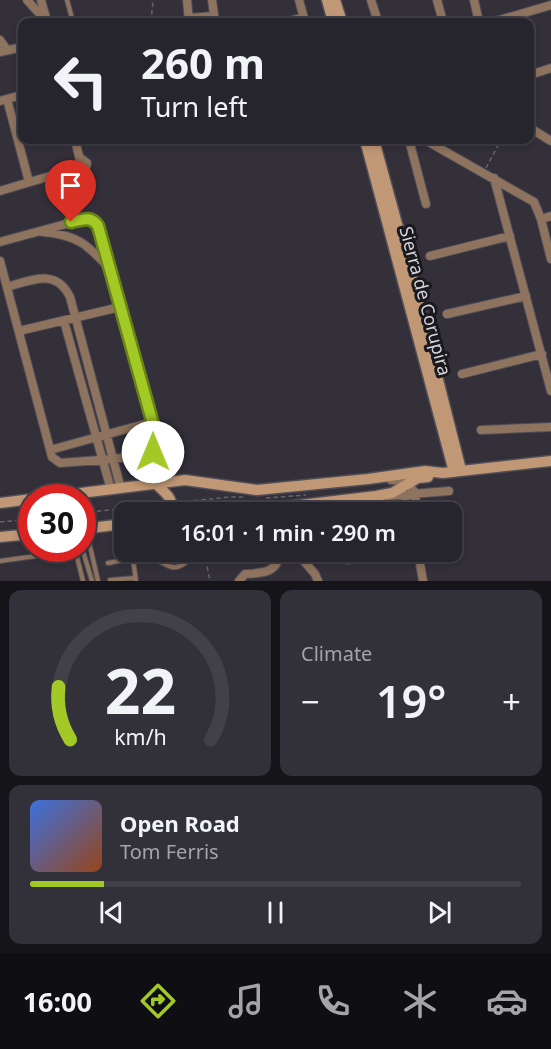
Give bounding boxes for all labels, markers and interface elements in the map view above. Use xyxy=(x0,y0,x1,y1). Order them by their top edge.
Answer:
text: 260 m xyxy=(141,34,265,91)
icon: left xyxy=(42,42,120,120)
text: Turn left xyxy=(141,88,247,125)
pin xyxy=(45,160,96,222)
icon: arrive xyxy=(54,169,87,202)
street label: Sierra de Corupira xyxy=(395,223,457,378)
position arrow xyxy=(121,420,185,484)
speed limit sign: 30 xyxy=(18,484,96,562)
text: 16:01 · 1 min · 290 m xyxy=(180,517,396,547)
text: Climate xyxy=(301,640,372,667)
text: 22 xyxy=(104,647,176,732)
text: 19° xyxy=(376,670,446,731)
text: − xyxy=(301,679,320,724)
text: + xyxy=(502,679,521,724)
text: km/h xyxy=(114,722,166,751)
text: Open Road xyxy=(120,808,240,838)
text: Tom Ferris xyxy=(120,838,219,865)
icon: previous xyxy=(95,896,128,929)
icon: pause xyxy=(259,896,292,929)
icon: next xyxy=(423,896,456,929)
icon: directions xyxy=(137,980,179,1022)
icon: music xyxy=(225,980,267,1022)
icon: phone xyxy=(312,980,354,1022)
icon: climate xyxy=(399,980,441,1022)
icon: car xyxy=(486,980,528,1022)
text: 16:00 xyxy=(23,983,92,1020)

